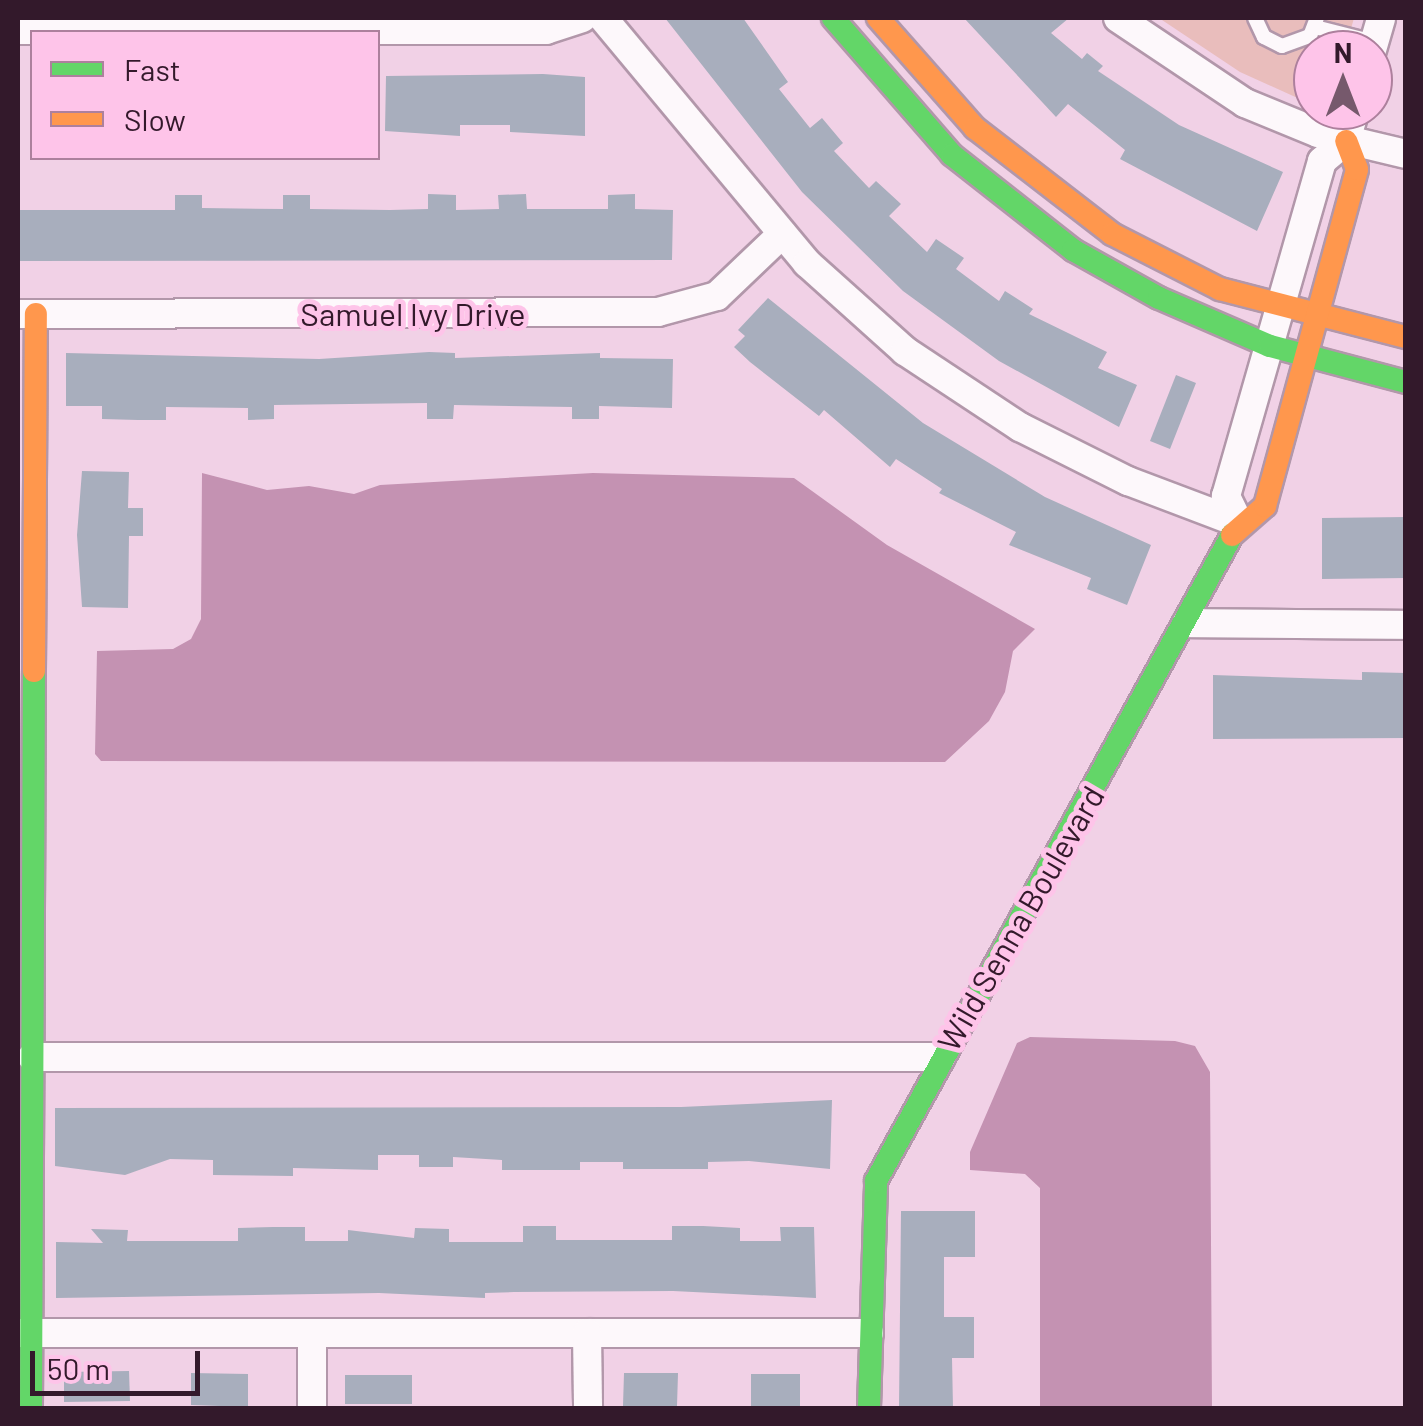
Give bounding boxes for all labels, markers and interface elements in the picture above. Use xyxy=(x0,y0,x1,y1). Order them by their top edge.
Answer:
legend xyxy=(30,30,380,160)
north arrow xyxy=(1293,30,1393,130)
text: N xyxy=(1334,35,1352,69)
text: Fast xyxy=(124,51,181,87)
text: Slow xyxy=(124,101,186,137)
street label: Samuel Ivy Drive xyxy=(300,294,526,332)
street label: Wild Senna Boulevard xyxy=(929,779,1111,1057)
scale bar xyxy=(35,1331,205,1393)
text: 50 m xyxy=(47,1350,110,1386)

